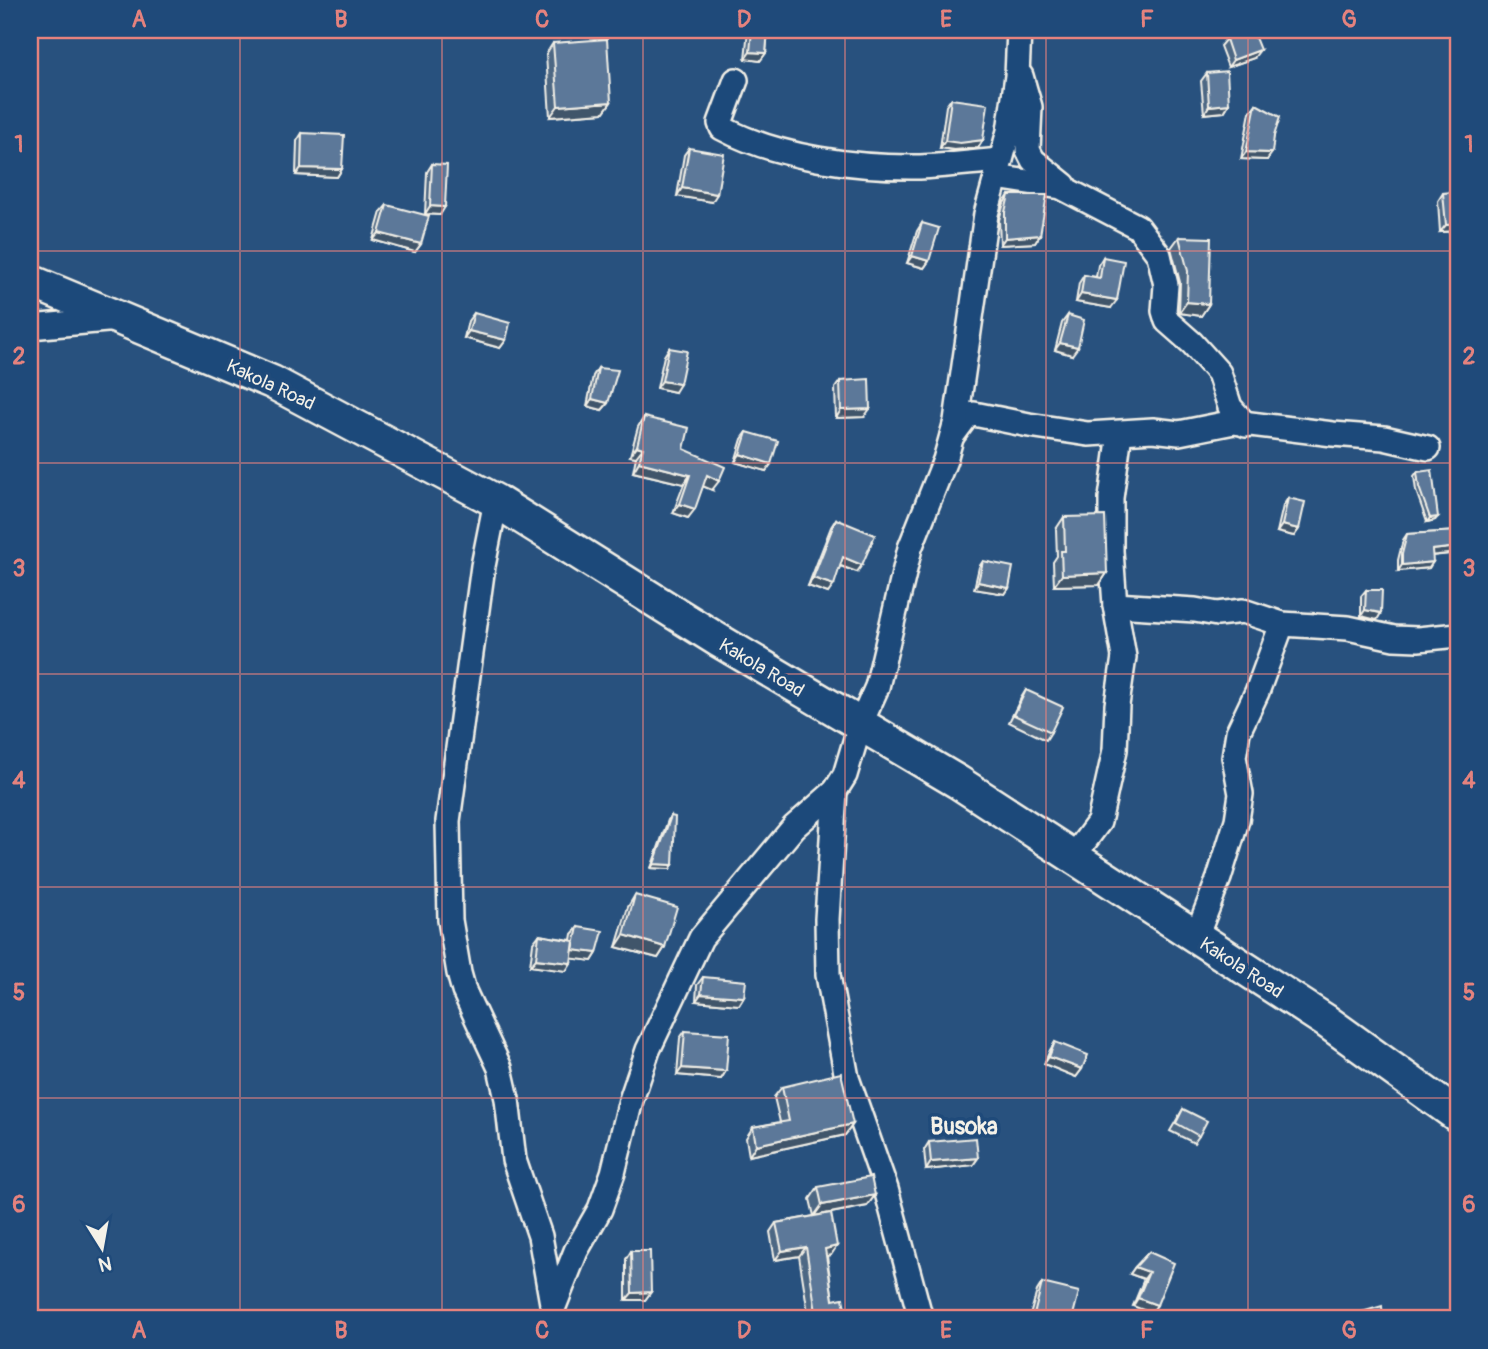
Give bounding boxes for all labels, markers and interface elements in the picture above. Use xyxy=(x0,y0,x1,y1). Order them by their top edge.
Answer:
text: A xyxy=(132,5,147,34)
text: B xyxy=(334,5,348,34)
text: C xyxy=(535,5,549,34)
text: D xyxy=(737,5,751,34)
text: E xyxy=(940,5,952,34)
text: F xyxy=(1140,5,1154,34)
text: G xyxy=(1341,5,1357,34)
text: 1 xyxy=(15,130,24,159)
text: 1 xyxy=(1465,130,1474,159)
text: 2 xyxy=(13,342,26,371)
text: 2 xyxy=(1463,342,1476,371)
street label: Kakola Road xyxy=(222,354,319,416)
text: 3 xyxy=(13,554,25,583)
text: 3 xyxy=(1463,554,1475,583)
street label: Kakola Road xyxy=(714,633,808,703)
text: 4 xyxy=(12,766,26,795)
text: 4 xyxy=(1462,766,1476,795)
street label: Kakola Road xyxy=(1195,932,1288,1004)
text: 5 xyxy=(13,978,25,1007)
text: 5 xyxy=(1463,978,1475,1007)
district label: Busoka xyxy=(930,1112,998,1141)
text: 6 xyxy=(12,1190,26,1219)
text: 6 xyxy=(1462,1190,1476,1219)
north arrow xyxy=(66,1212,136,1282)
text: N xyxy=(96,1251,114,1277)
text: A xyxy=(132,1316,147,1345)
text: B xyxy=(334,1316,348,1345)
text: C xyxy=(535,1316,549,1345)
text: D xyxy=(737,1316,751,1345)
text: E xyxy=(940,1316,952,1345)
text: F xyxy=(1140,1316,1154,1345)
text: G xyxy=(1341,1316,1357,1345)

